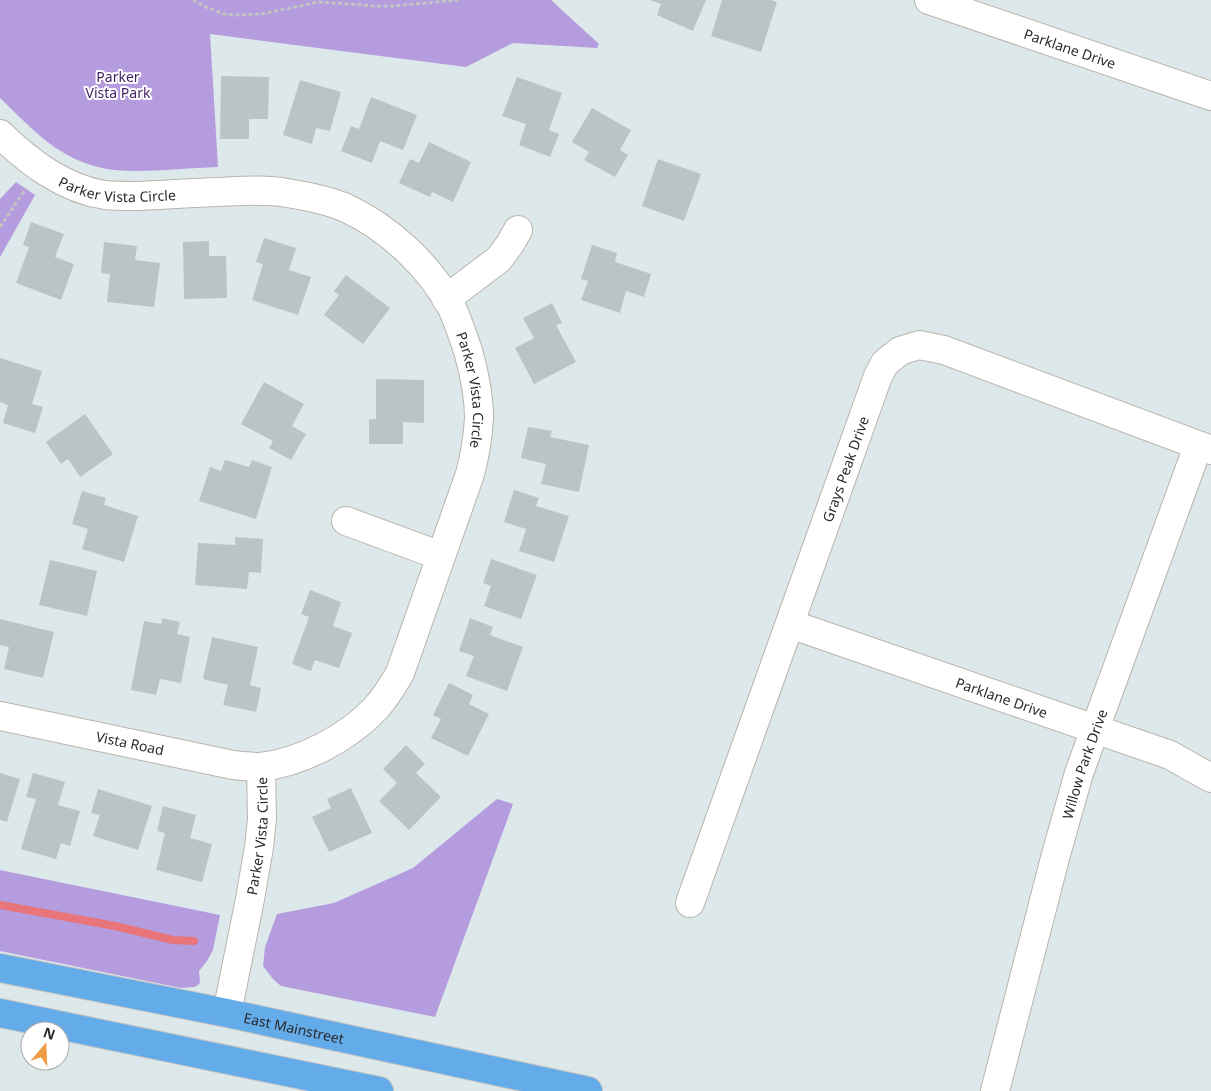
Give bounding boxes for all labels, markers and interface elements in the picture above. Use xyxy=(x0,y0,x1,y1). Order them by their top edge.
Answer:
street label: Parklane Drive xyxy=(1022,24,1119,73)
park label: Parker Vista Park xyxy=(86,67,151,102)
street label: Parker Vista Circle xyxy=(56,171,176,206)
street label: Parker Vista Circle xyxy=(453,329,489,450)
street label: Grays Peak Drive xyxy=(817,413,873,524)
street label: Parklane Drive xyxy=(953,672,1050,722)
street label: Willow Park Drive xyxy=(1057,706,1111,821)
street label: Vista Road xyxy=(94,727,166,759)
street label: Parker Vista Circle xyxy=(241,777,272,896)
street label: East Mainstreet xyxy=(242,1007,346,1048)
north arrow xyxy=(20,1021,70,1071)
text: N xyxy=(41,1022,58,1044)

